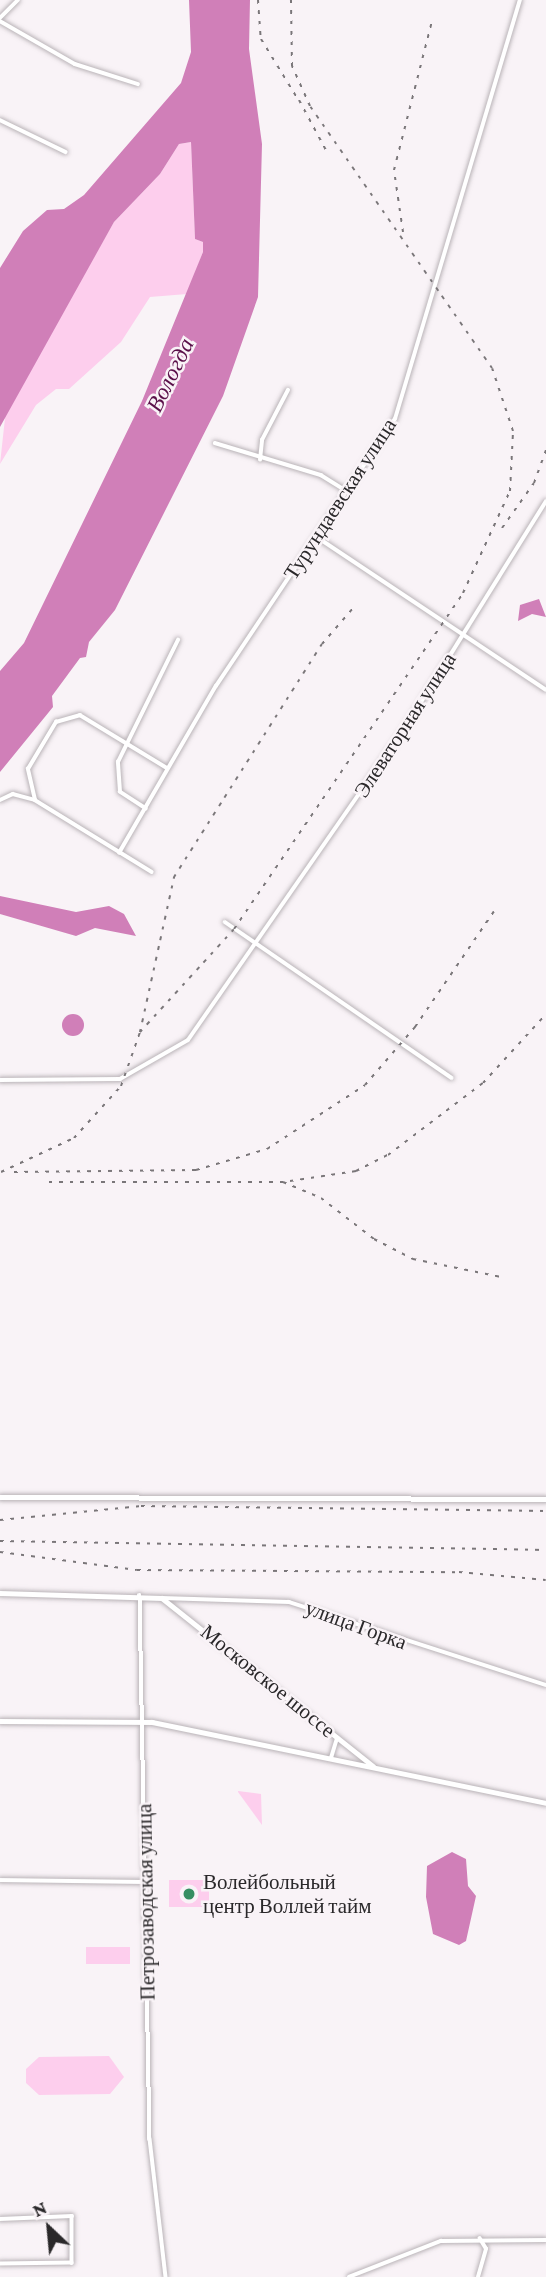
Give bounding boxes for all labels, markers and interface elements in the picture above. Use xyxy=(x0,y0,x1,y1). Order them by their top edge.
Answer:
water label: Вологда xyxy=(140,333,200,417)
street label: Турундаевская улица xyxy=(278,414,402,584)
street label: Элеваторная улица xyxy=(349,648,461,802)
street label: улица Горка xyxy=(302,1595,410,1655)
street label: Московское шоссе xyxy=(196,1619,340,1743)
street label: Петрозаводская улица xyxy=(132,1803,160,2001)
place label: Волейбольный центр Воллей тайм xyxy=(203,1869,372,1919)
marker: Волейбольный центр Воллей тайм xyxy=(181,1886,197,1902)
north arrow xyxy=(14,2193,84,2263)
text: N xyxy=(29,2196,50,2221)

